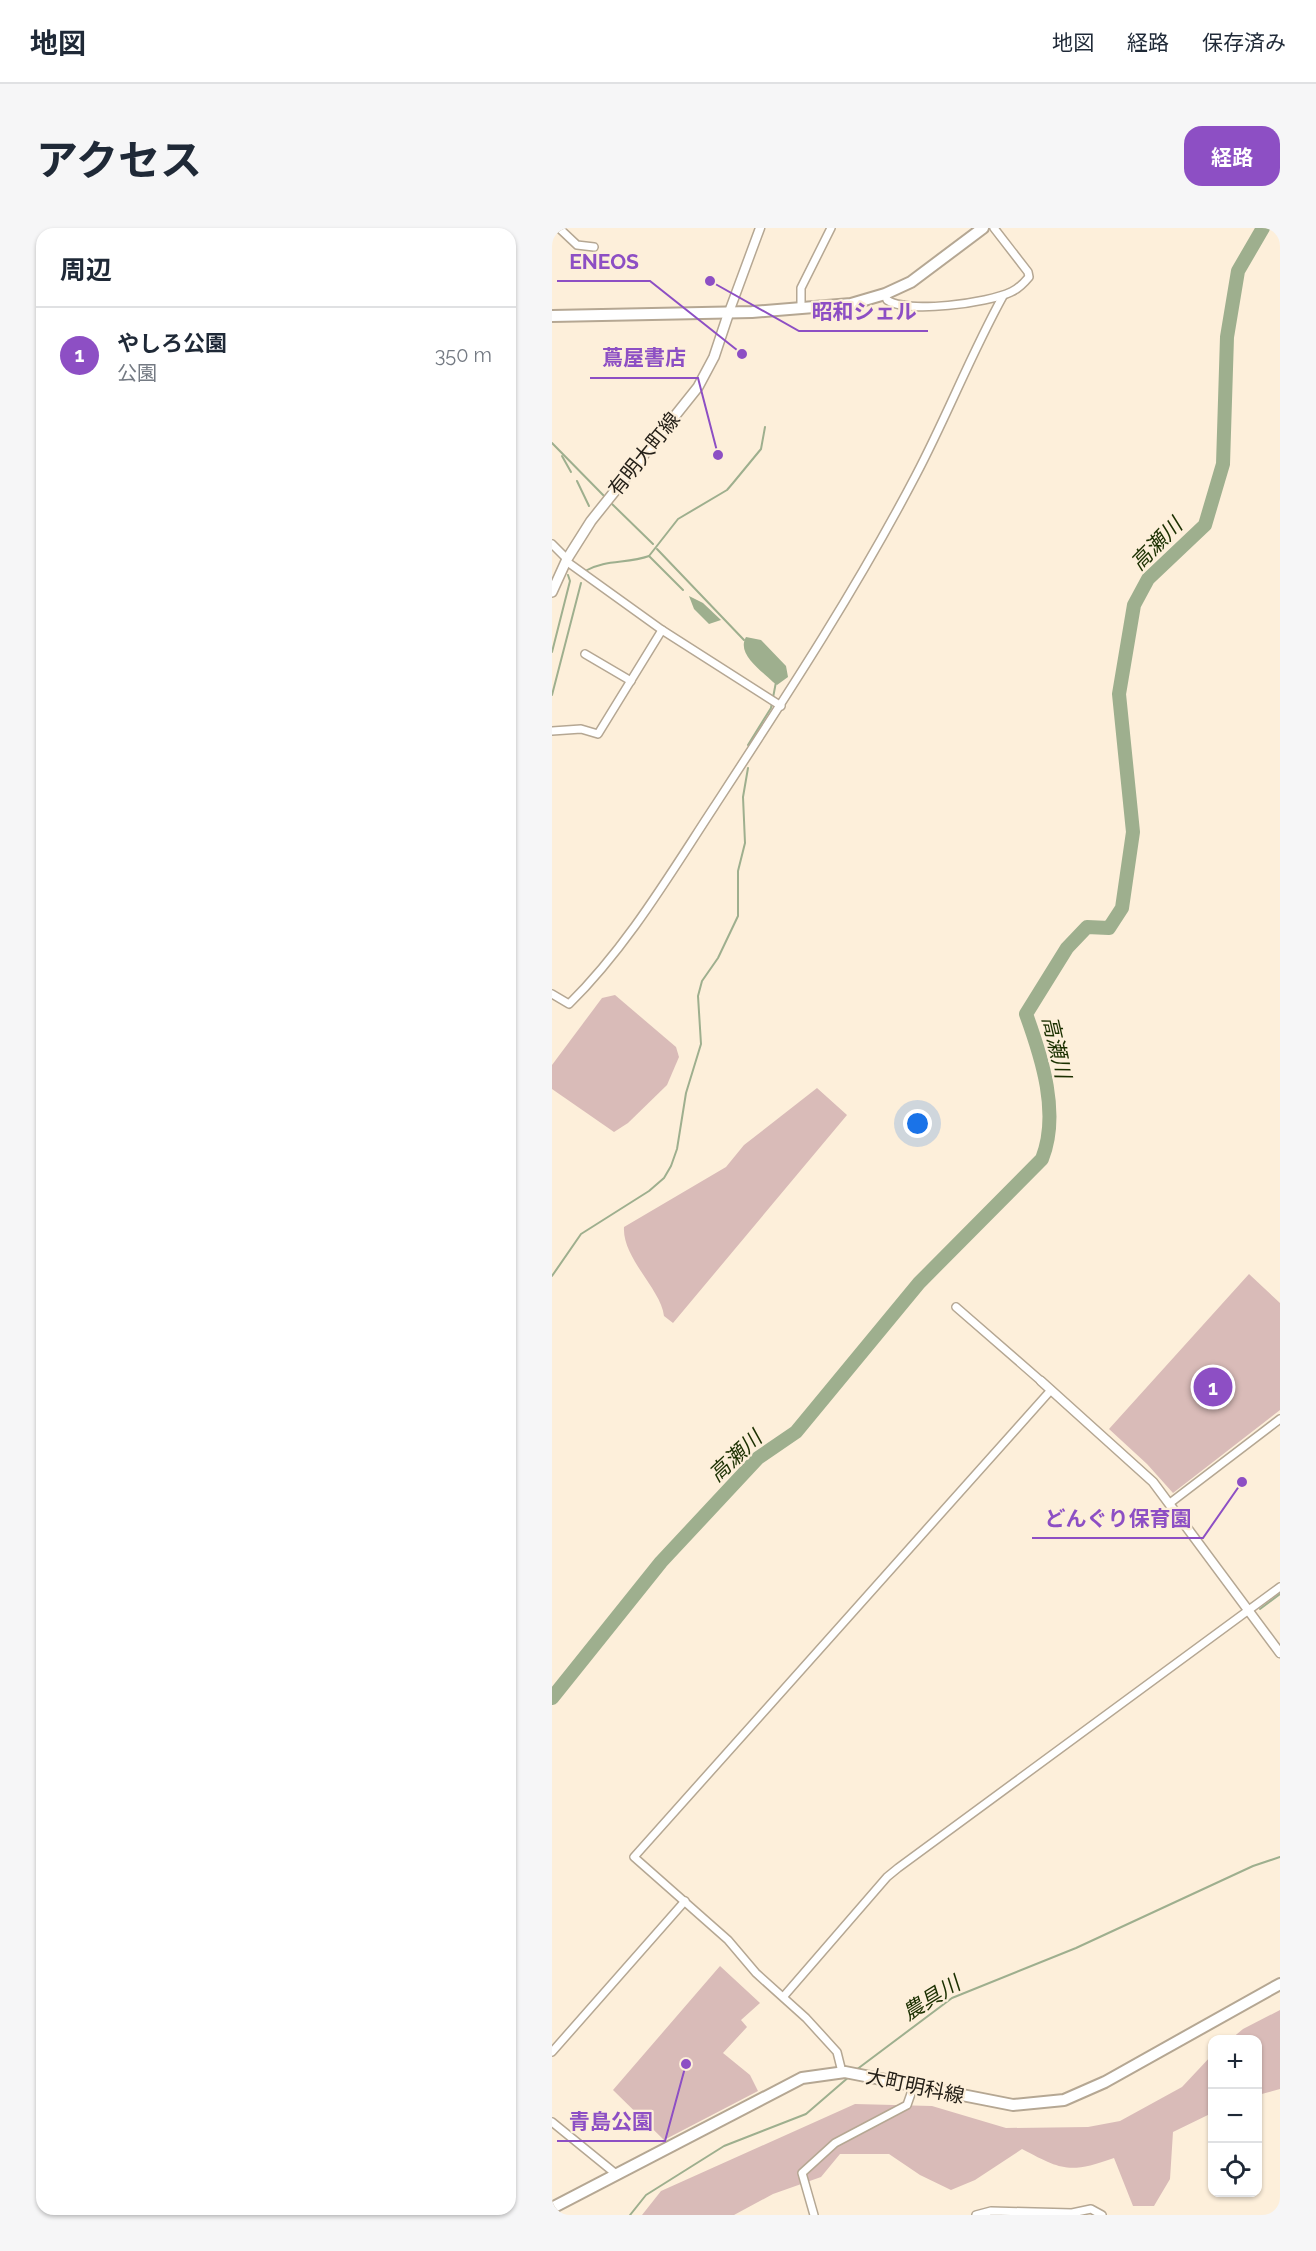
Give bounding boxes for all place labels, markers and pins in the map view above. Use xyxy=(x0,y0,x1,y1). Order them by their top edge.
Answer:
callout: ENEOS xyxy=(557,242,650,281)
callout: 昭和シェル xyxy=(799,292,928,331)
callout: 蔦屋書店 xyxy=(590,339,698,378)
pin: 1 xyxy=(1194,1364,1232,1410)
callout: どんぐり保育園 xyxy=(1032,1499,1203,1538)
callout: 青島公園 xyxy=(557,2102,665,2141)

